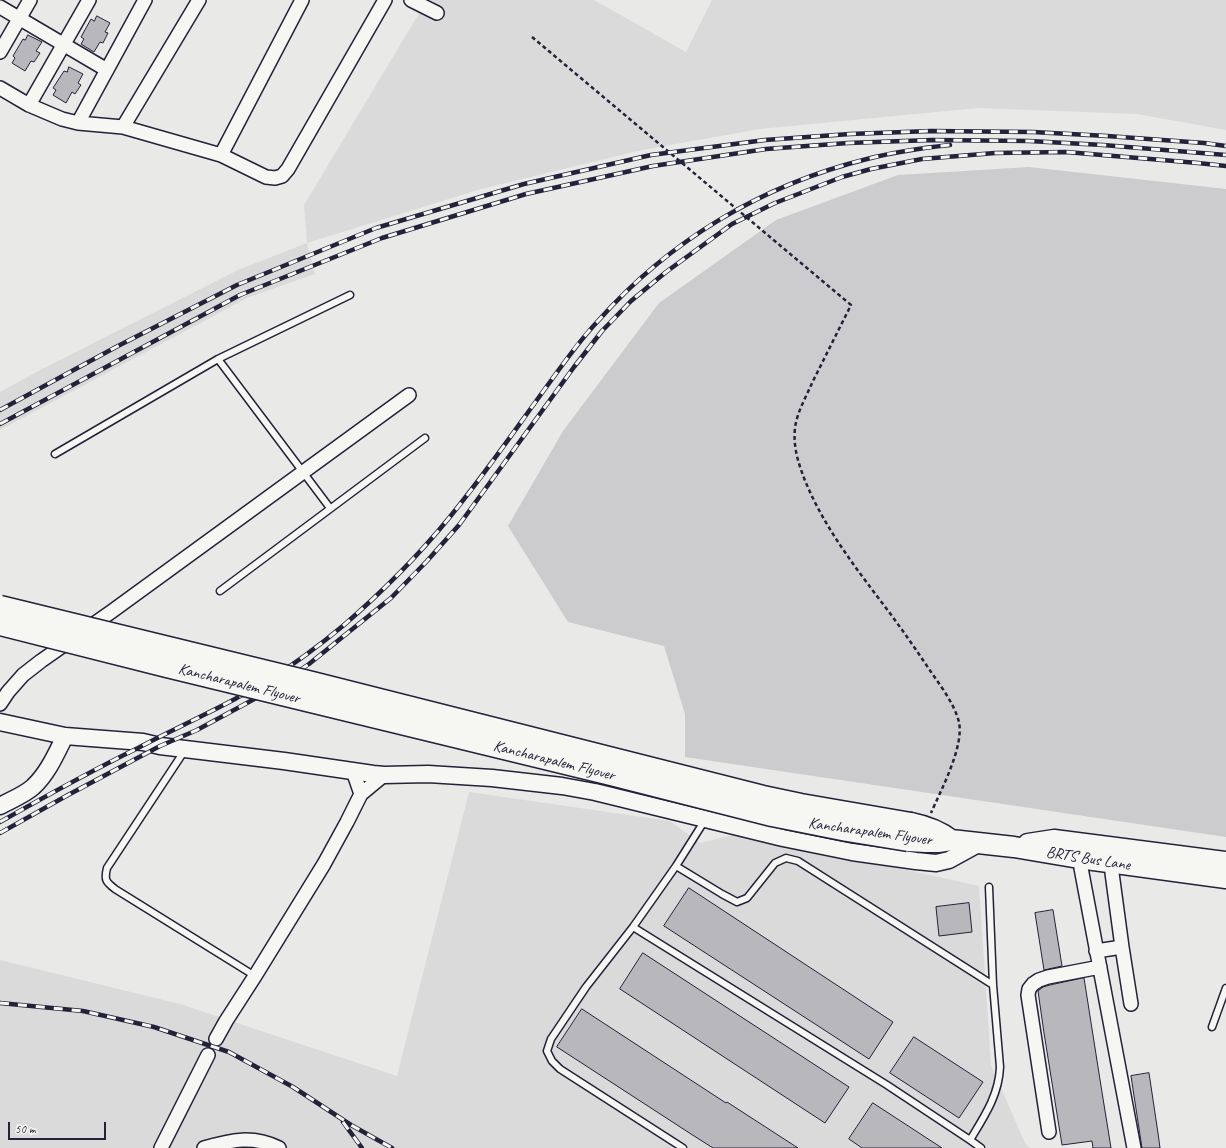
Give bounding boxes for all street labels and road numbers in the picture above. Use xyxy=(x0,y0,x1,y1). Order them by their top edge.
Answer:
street label: Kancharapalem Flyover xyxy=(176,660,302,708)
street label: Kancharapalem Flyover xyxy=(491,737,617,785)
street label: Kancharapalem Flyover xyxy=(807,814,933,850)
street label: BRTS Bus Lane xyxy=(1045,843,1131,875)

